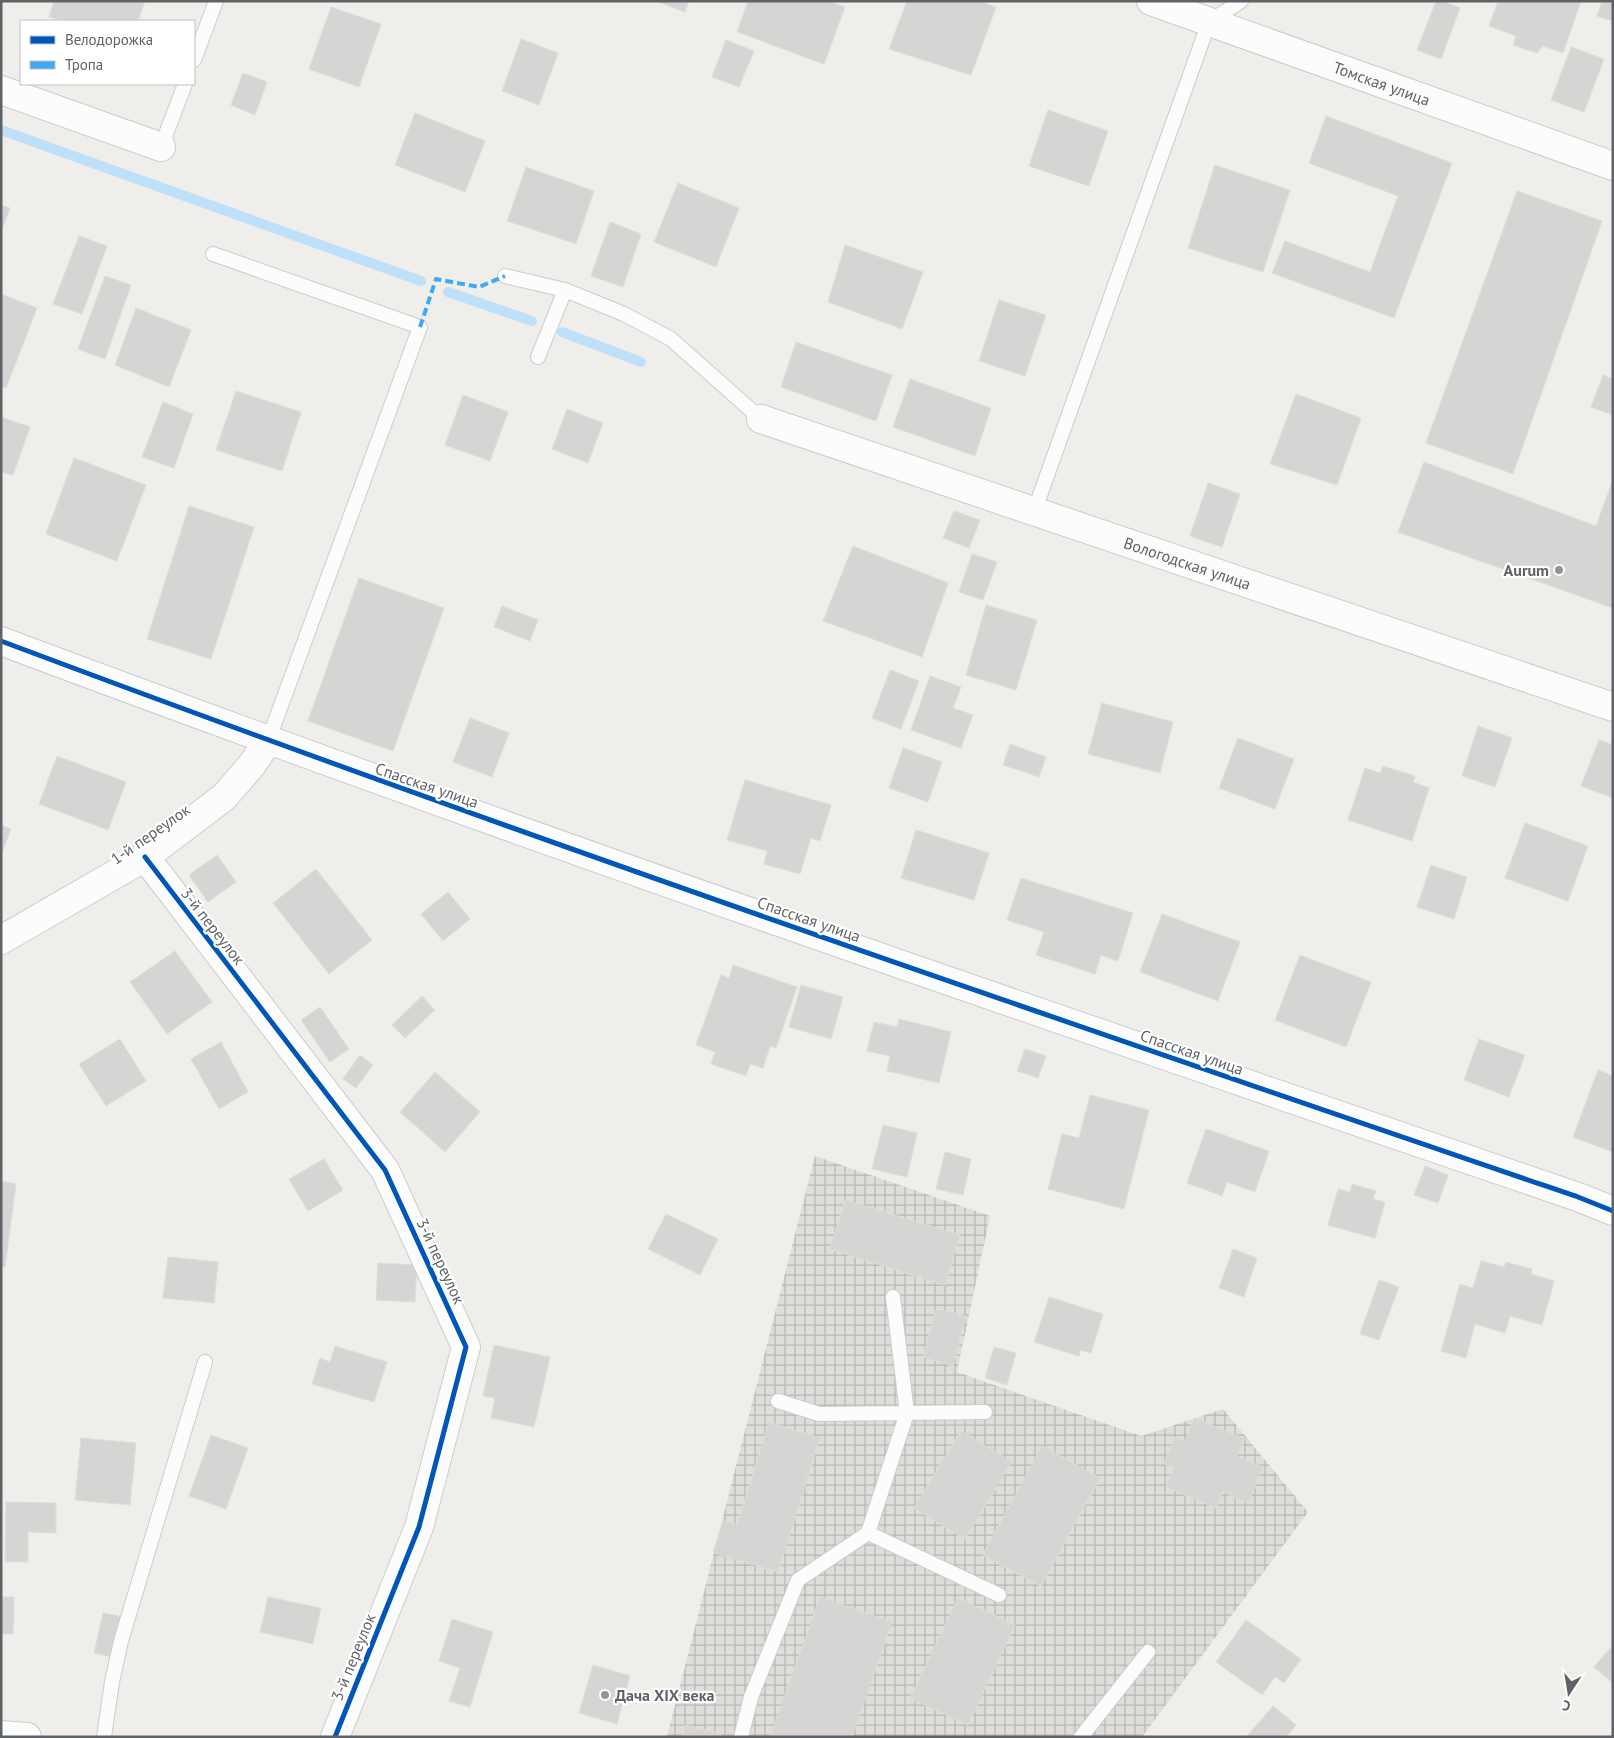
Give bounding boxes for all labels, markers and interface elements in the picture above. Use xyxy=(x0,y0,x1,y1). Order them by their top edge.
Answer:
legend xyxy=(20,20,195,85)
text: Велодорожка xyxy=(65,30,153,49)
text: Тропа xyxy=(65,55,103,74)
street label: Томская улица xyxy=(1331,57,1433,110)
street label: Вологодская улица xyxy=(1121,532,1253,594)
place label: Aurum xyxy=(1504,560,1549,580)
marker: Aurum xyxy=(1553,564,1565,576)
street label: Спасская улица xyxy=(373,758,481,812)
street label: 1-й переулок xyxy=(107,799,194,869)
street label: 3-й переулок xyxy=(177,884,249,969)
street label: Спасская улица xyxy=(755,892,863,946)
street label: Спасская улица xyxy=(1138,1025,1246,1079)
street label: 3-й переулок xyxy=(412,1215,470,1307)
street label: 3-й переулок xyxy=(326,1610,380,1703)
north arrow xyxy=(1544,1668,1594,1718)
place label: Дача XIX века xyxy=(615,1685,714,1705)
marker: Дача XIX века xyxy=(599,1689,611,1701)
text: С xyxy=(1560,1696,1572,1715)

